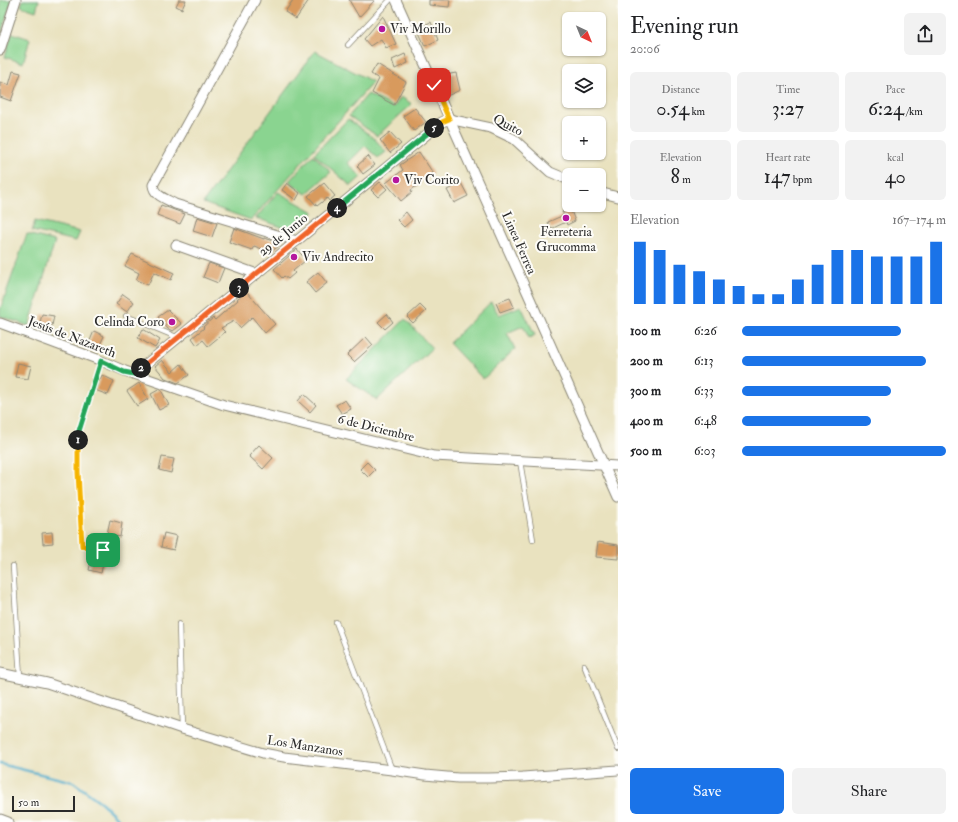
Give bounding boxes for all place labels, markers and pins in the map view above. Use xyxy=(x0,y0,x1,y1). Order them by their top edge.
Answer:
place label: Viv Morillo xyxy=(390,21,451,37)
marker: Viv Morillo xyxy=(377,24,387,34)
pin xyxy=(417,68,451,102)
pin: 5 xyxy=(424,118,444,138)
place label: Viv Corito xyxy=(404,172,459,188)
marker: Viv Corito xyxy=(391,175,401,185)
pin: 4 xyxy=(327,198,347,218)
marker: Ferreteria Grucomma xyxy=(561,213,571,223)
place label: Ferreteria Grucomma xyxy=(536,224,596,255)
place label: Viv Andrecito xyxy=(302,249,374,265)
marker: Viv Andrecito xyxy=(289,252,299,262)
pin: 3 xyxy=(229,278,249,298)
place label: Celinda Coro xyxy=(94,314,164,330)
marker: Celinda Coro xyxy=(167,317,177,327)
pin: 2 xyxy=(131,358,151,378)
pin: 1 xyxy=(68,430,88,450)
pin xyxy=(86,533,120,567)

